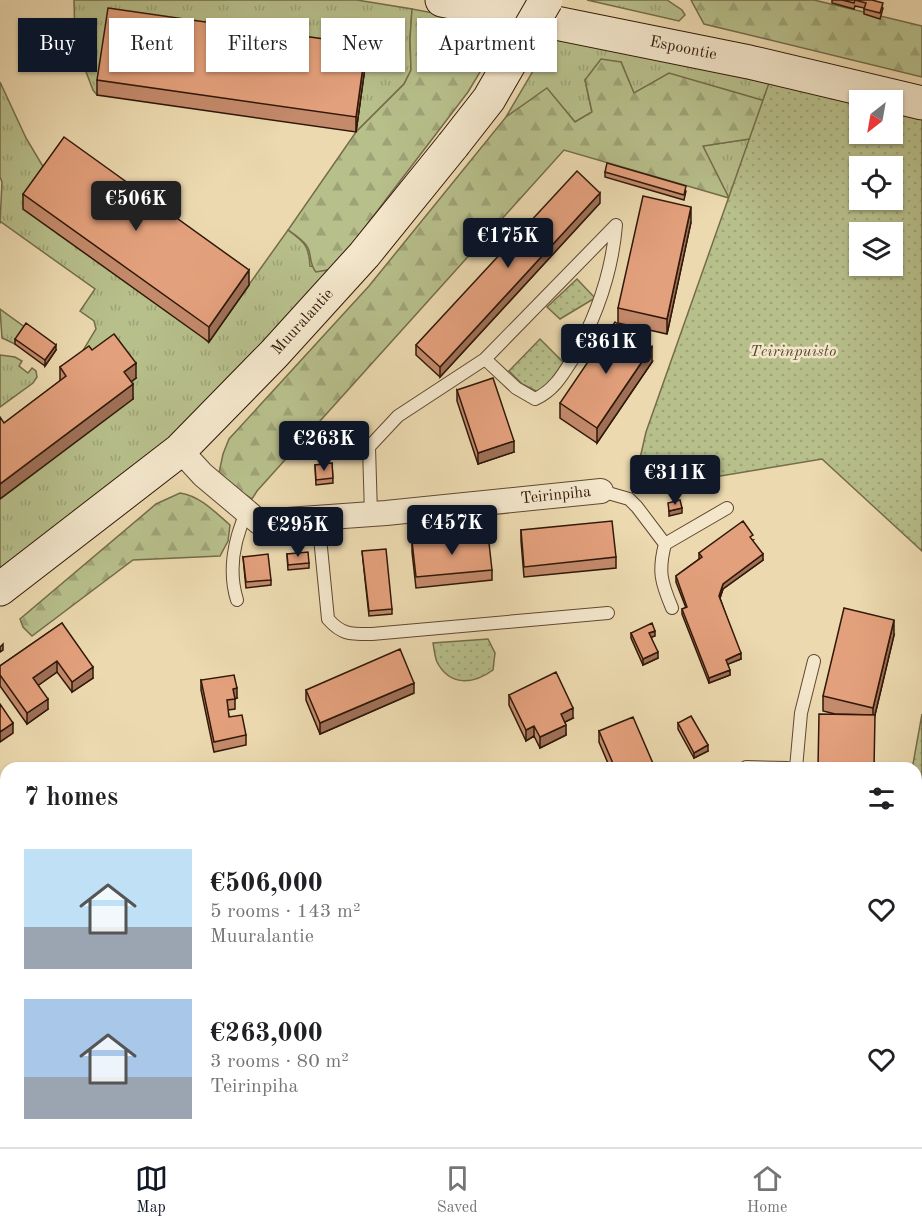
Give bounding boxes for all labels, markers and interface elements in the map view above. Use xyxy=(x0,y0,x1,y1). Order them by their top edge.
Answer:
chip: Buy xyxy=(18,18,97,72)
chip: Rent xyxy=(109,18,194,72)
chip: Filters xyxy=(206,18,309,72)
chip: New xyxy=(321,18,405,72)
chip: Apartment xyxy=(417,18,557,72)
street label: Espoontie xyxy=(648,34,718,63)
north arrow xyxy=(849,90,903,144)
map controls xyxy=(849,90,903,276)
button: locate xyxy=(849,156,903,210)
pin: €506K xyxy=(94,181,178,232)
text: €506K xyxy=(105,190,167,210)
pin: €175K xyxy=(466,218,550,269)
button: layers xyxy=(849,222,903,276)
text: €175K xyxy=(477,227,539,247)
street label: Muuralantie xyxy=(269,286,337,358)
pin: €361K xyxy=(564,324,648,375)
text: €361K xyxy=(575,333,637,353)
park label: Teirinpuisto xyxy=(750,344,836,360)
pin: €263K xyxy=(282,421,366,472)
text: €263K xyxy=(293,430,355,450)
pin: €311K xyxy=(633,455,717,506)
text: €311K xyxy=(644,464,706,484)
street label: Teirinpiha xyxy=(520,484,592,507)
pin: €457K xyxy=(410,505,494,556)
pin: €295K xyxy=(256,507,340,558)
text: €457K xyxy=(421,514,483,534)
text: €295K xyxy=(267,516,329,536)
icon: filters xyxy=(865,782,898,815)
text: 7 homes xyxy=(24,785,118,811)
text: €506,000 xyxy=(210,871,323,897)
icon: home xyxy=(72,873,144,945)
icon: heart xyxy=(865,893,898,926)
text: 5 rooms · 143 m² xyxy=(210,902,360,922)
text: Muuralantie xyxy=(210,927,314,947)
text: €263,000 xyxy=(210,1021,323,1047)
icon: home xyxy=(72,1023,144,1095)
icon: heart xyxy=(865,1043,898,1076)
text: 3 rooms · 80 m² xyxy=(210,1052,349,1072)
text: Teirinpiha xyxy=(210,1077,298,1097)
tab: Map xyxy=(135,1162,168,1218)
tab: Saved xyxy=(437,1162,478,1218)
tab: Home xyxy=(747,1162,787,1218)

